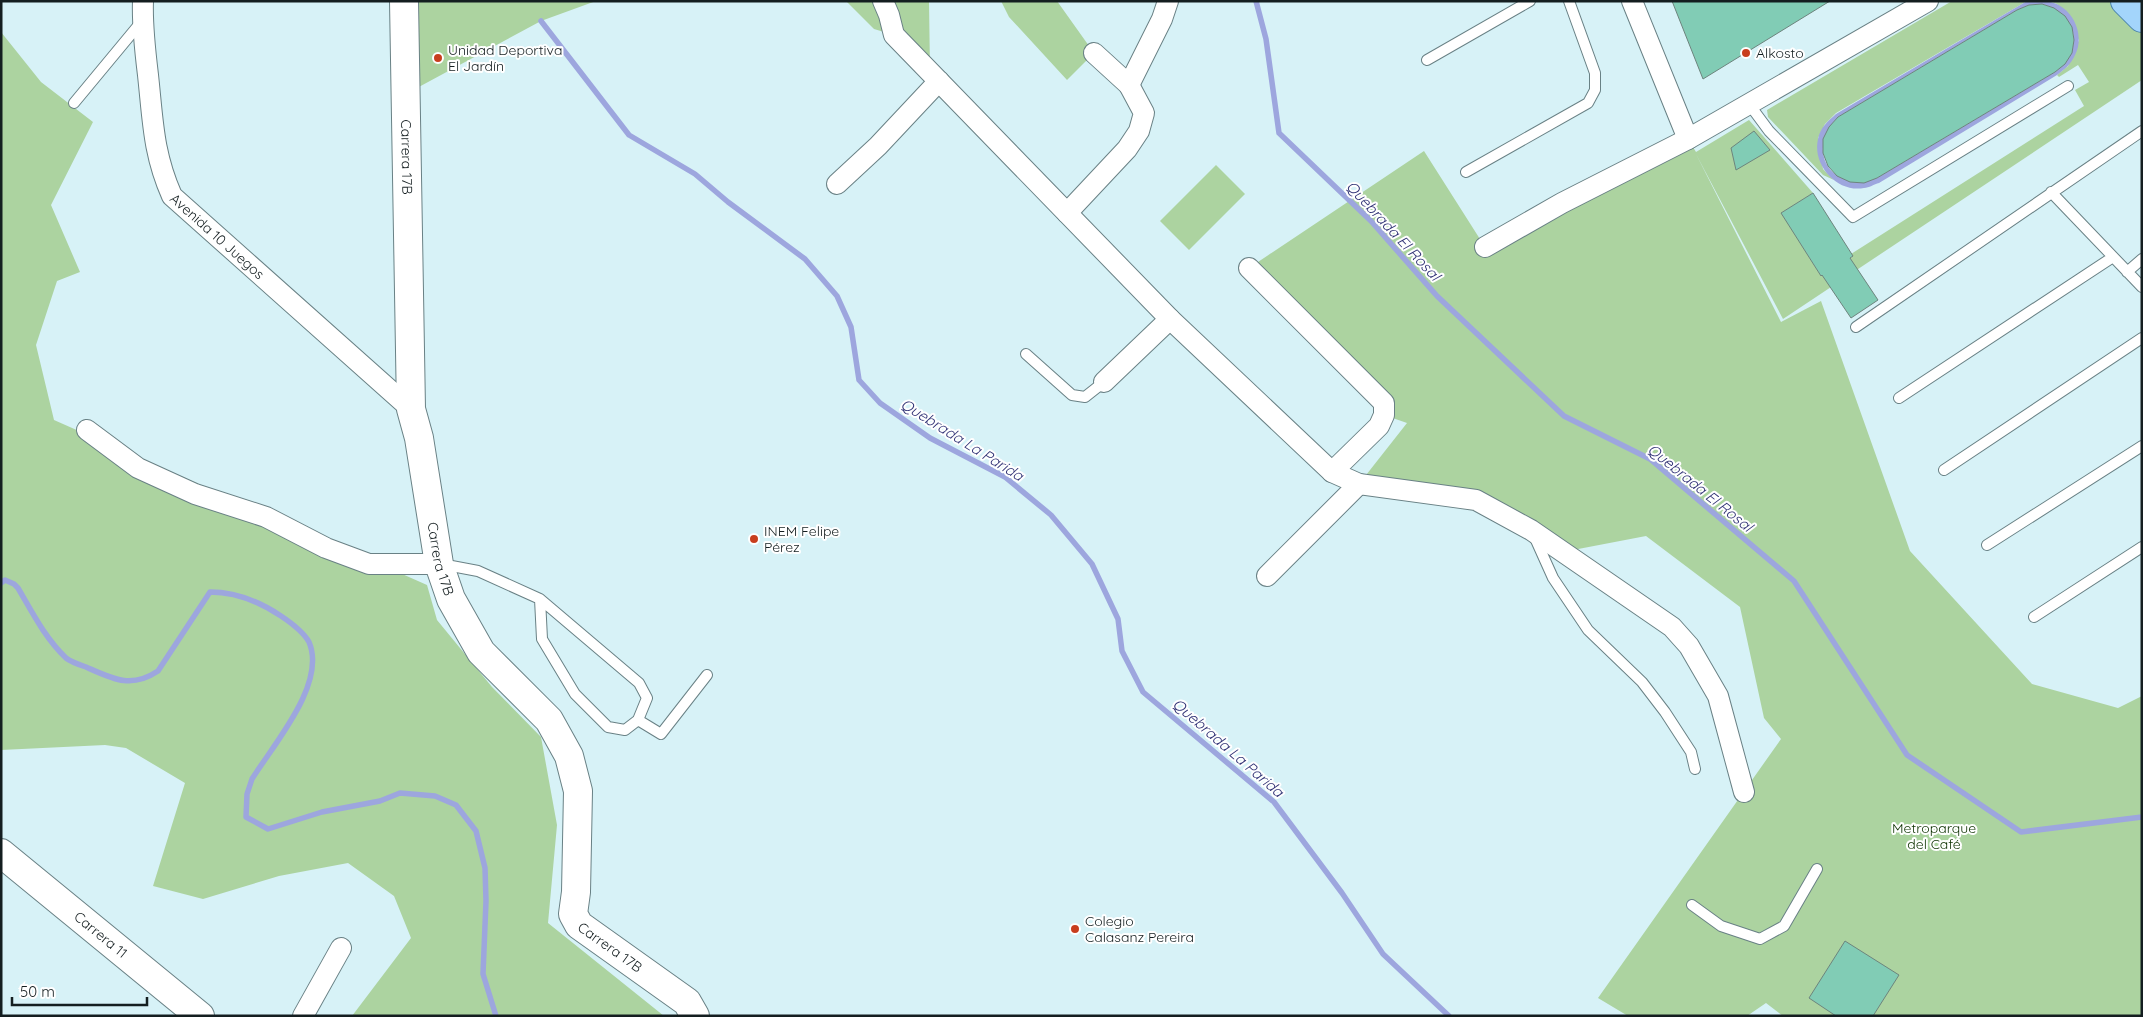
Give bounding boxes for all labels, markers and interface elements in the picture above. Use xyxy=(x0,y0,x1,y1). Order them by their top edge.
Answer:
place label: Unidad Deportiva El Jardín xyxy=(448,41,562,75)
place label: Alkosto xyxy=(1756,44,1804,62)
marker: Alkosto xyxy=(1740,47,1752,59)
marker: Unidad Deportiva El Jardín xyxy=(432,52,444,64)
street label: Carrera 17B xyxy=(397,119,416,195)
water label: Quebrada El Rosal xyxy=(1342,177,1446,286)
street label: Avenida 10 Juegos xyxy=(166,190,268,283)
water label: Quebrada La Parida xyxy=(897,394,1028,485)
water label: Quebrada El Rosal xyxy=(1644,439,1758,537)
street label: Carrera 17B xyxy=(423,521,458,598)
place label: INEM Felipe Pérez xyxy=(764,522,839,556)
marker: INEM Felipe Pérez xyxy=(748,533,760,545)
water label: Quebrada La Parida xyxy=(1169,694,1288,802)
park label: Metroparque del Café xyxy=(1892,819,1976,853)
street label: Carrera 11 xyxy=(70,908,131,962)
place label: Colegio Calasanz Pereira xyxy=(1085,912,1194,946)
street label: Carrera 17B xyxy=(574,918,646,976)
marker: Colegio Calasanz Pereira xyxy=(1069,923,1081,935)
scale bar xyxy=(12,974,148,1006)
text: 50 m xyxy=(20,982,55,1001)

